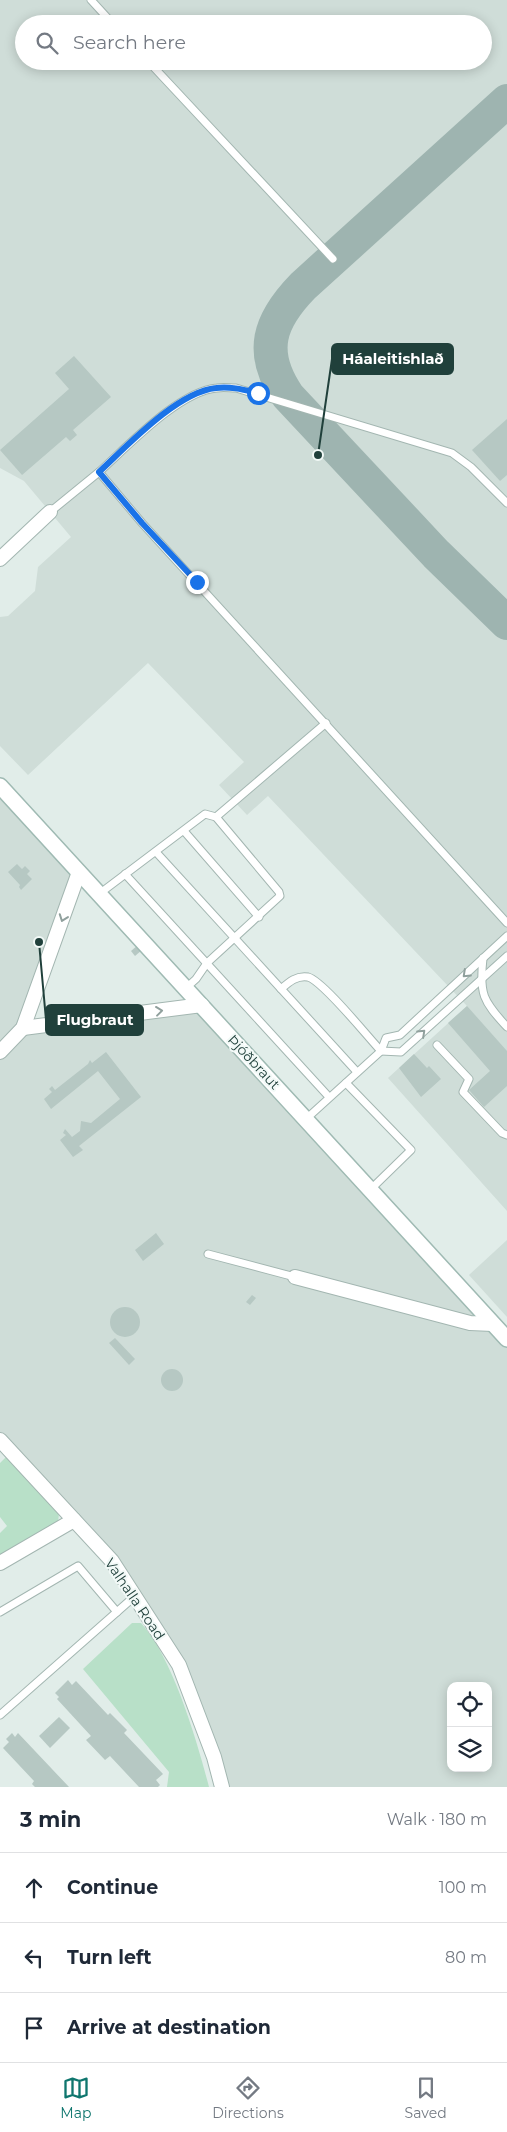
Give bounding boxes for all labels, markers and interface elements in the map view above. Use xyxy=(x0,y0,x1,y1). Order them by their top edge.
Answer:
search box xyxy=(15,15,492,70)
icon: search xyxy=(33,29,61,57)
text: Search here xyxy=(73,31,186,54)
callout: Háaleitishlað xyxy=(332,344,453,374)
text: Háaleitishlað xyxy=(342,349,444,368)
route start xyxy=(247,382,270,405)
route end xyxy=(186,571,209,594)
one-way arrow xyxy=(59,913,69,922)
one-way arrow xyxy=(463,968,472,977)
callout: Flugbraut xyxy=(46,1005,143,1035)
one-way arrow xyxy=(154,1006,163,1016)
text: Flugbraut xyxy=(56,1010,134,1029)
one-way arrow xyxy=(416,1030,425,1039)
street label: Þjóðbraut xyxy=(224,1031,284,1093)
street label: Valhalla Road xyxy=(101,1555,169,1643)
map controls xyxy=(447,1682,492,1772)
button: locate xyxy=(447,1682,492,1727)
button: layers xyxy=(447,1727,492,1772)
text: 3 min xyxy=(20,1807,81,1832)
text: Walk · 180 m xyxy=(387,1810,487,1829)
icon: ahead xyxy=(20,1874,48,1902)
text: Continue xyxy=(67,1876,158,1899)
text: 100 m xyxy=(439,1878,487,1897)
icon: left xyxy=(20,1944,48,1972)
text: Turn left xyxy=(67,1946,152,1969)
text: 80 m xyxy=(445,1948,487,1967)
icon: arrive xyxy=(20,2014,48,2042)
text: Arrive at destination xyxy=(67,2016,271,2039)
tab: Map xyxy=(60,2074,91,2122)
tab: Directions xyxy=(212,2074,284,2122)
tab: Saved xyxy=(405,2074,447,2122)

